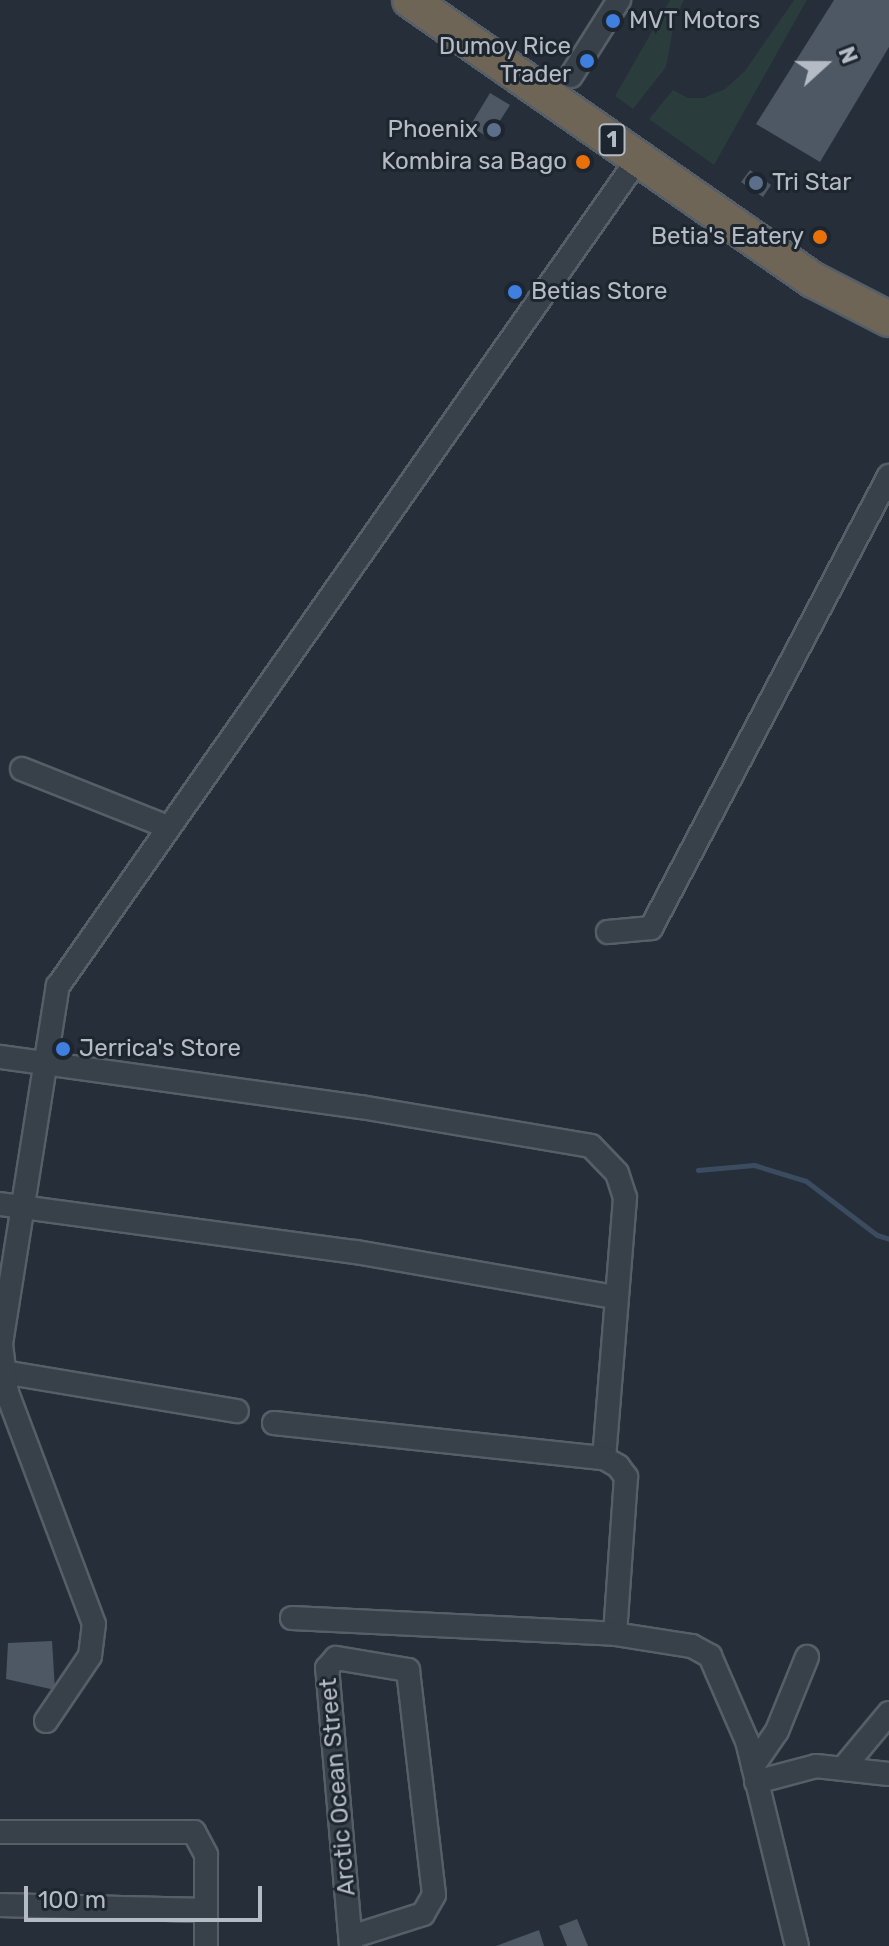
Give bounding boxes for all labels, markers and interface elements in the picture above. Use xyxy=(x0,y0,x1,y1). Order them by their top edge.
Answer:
place label: MVT Motors xyxy=(629,7,761,35)
marker: MVT Motors xyxy=(604,12,622,30)
north arrow xyxy=(785,24,865,104)
place label: Dumoy Rice Trader xyxy=(438,33,571,89)
text: N xyxy=(832,43,863,67)
marker: Dumoy Rice Trader xyxy=(578,52,596,70)
place label: Phoenix xyxy=(387,116,478,144)
marker: Phoenix xyxy=(485,121,503,139)
road number: 1 xyxy=(598,122,626,158)
place label: Kombira sa Bago xyxy=(381,148,567,176)
marker: Kombira sa Bago xyxy=(574,153,592,171)
place label: Tri Star xyxy=(772,169,851,197)
marker: Tri Star xyxy=(747,174,765,192)
place label: Betia's Eatery xyxy=(651,223,804,251)
marker: Betia's Eatery xyxy=(811,228,829,246)
place label: Betias Store xyxy=(531,278,667,306)
marker: Betias Store xyxy=(506,283,524,301)
place label: Jerrica's Store xyxy=(79,1035,241,1063)
marker: Jerrica's Store xyxy=(54,1040,72,1058)
street label: Arctic Ocean Street xyxy=(314,1677,362,1897)
scale bar xyxy=(28,1870,266,1920)
text: 100 m xyxy=(38,1886,106,1914)

